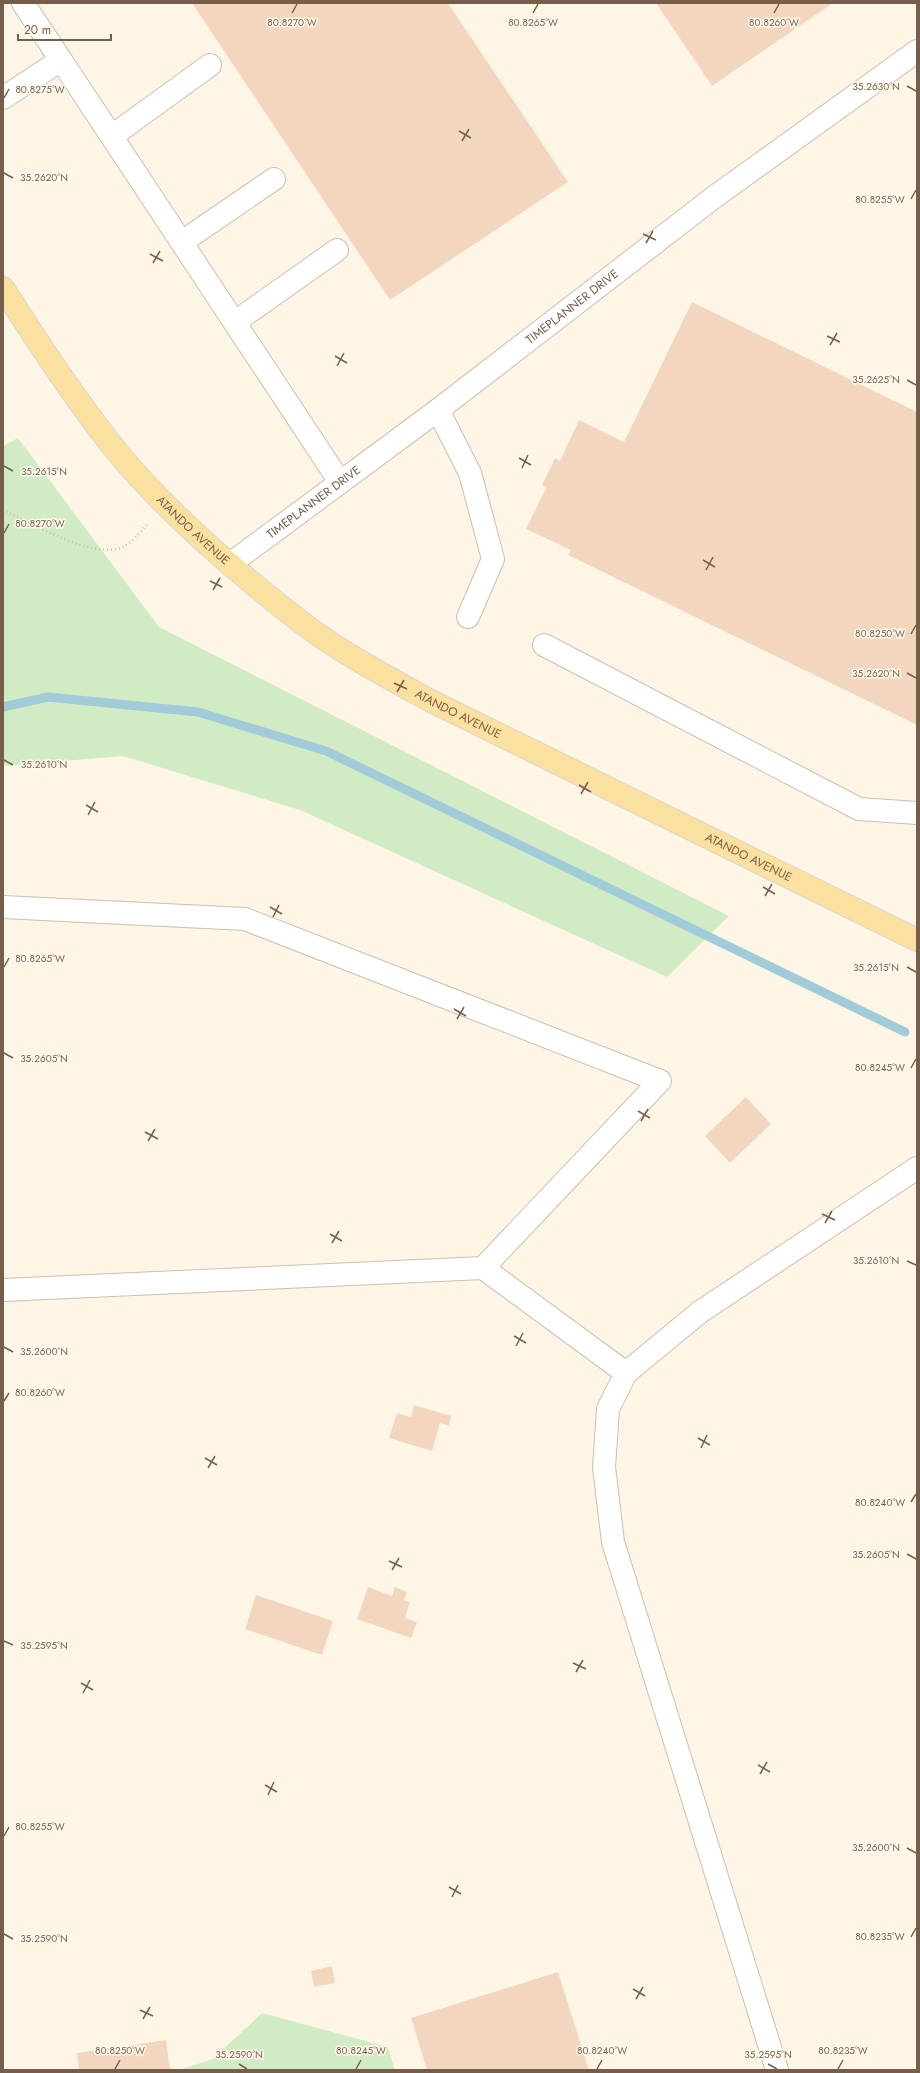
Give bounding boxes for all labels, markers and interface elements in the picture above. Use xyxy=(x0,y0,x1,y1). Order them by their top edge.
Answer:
text: 80.8270°W xyxy=(267,15,317,30)
text: 80.8265°W xyxy=(508,15,558,30)
text: 80.8260°W xyxy=(749,15,799,30)
scale bar xyxy=(18,16,111,42)
text: 20 m xyxy=(24,21,51,39)
text: 35.2630°N xyxy=(852,79,900,94)
text: 80.8275°W xyxy=(15,82,65,97)
text: 35.2620°N xyxy=(20,170,68,185)
text: 80.8255°W xyxy=(855,192,905,207)
street label: TIMEPLANNER DRIVE xyxy=(522,265,622,348)
text: 35.2625°N xyxy=(852,372,900,387)
street label: TIMEPLANNER DRIVE xyxy=(263,461,364,543)
text: 35.2615°N xyxy=(21,464,67,479)
street label: ATANDO AVENUE xyxy=(152,491,234,569)
text: 80.8270°W xyxy=(15,516,65,531)
text: 80.8250°W xyxy=(855,626,905,641)
text: 35.2620°N xyxy=(852,666,900,681)
street label: ATANDO AVENUE xyxy=(412,685,504,743)
text: 35.2610°N xyxy=(21,757,67,772)
street label: ATANDO AVENUE xyxy=(702,828,795,886)
text: 80.8265°W xyxy=(15,951,65,966)
text: 35.2615°N xyxy=(853,960,899,975)
text: 35.2605°N xyxy=(20,1051,68,1066)
text: 80.8245°W xyxy=(855,1060,905,1075)
text: 35.2610°N xyxy=(853,1253,899,1268)
text: 35.2600°N xyxy=(20,1344,68,1359)
text: 80.8260°W xyxy=(15,1385,65,1400)
text: 80.8240°W xyxy=(855,1495,905,1510)
text: 35.2605°N xyxy=(852,1547,900,1562)
text: 35.2595°N xyxy=(20,1638,68,1653)
text: 80.8255°W xyxy=(15,1819,65,1834)
text: 35.2600°N xyxy=(852,1840,900,1855)
text: 80.8235°W xyxy=(855,1929,905,1944)
text: 35.2590°N xyxy=(20,1931,68,1946)
text: 80.8250°W xyxy=(95,2043,145,2058)
text: 80.8245°W xyxy=(336,2043,386,2058)
text: 80.8240°W xyxy=(577,2043,627,2058)
text: 80.8235°W xyxy=(818,2043,868,2058)
text: 35.2590°N xyxy=(215,2047,263,2062)
text: 35.2595°N xyxy=(744,2047,792,2062)

